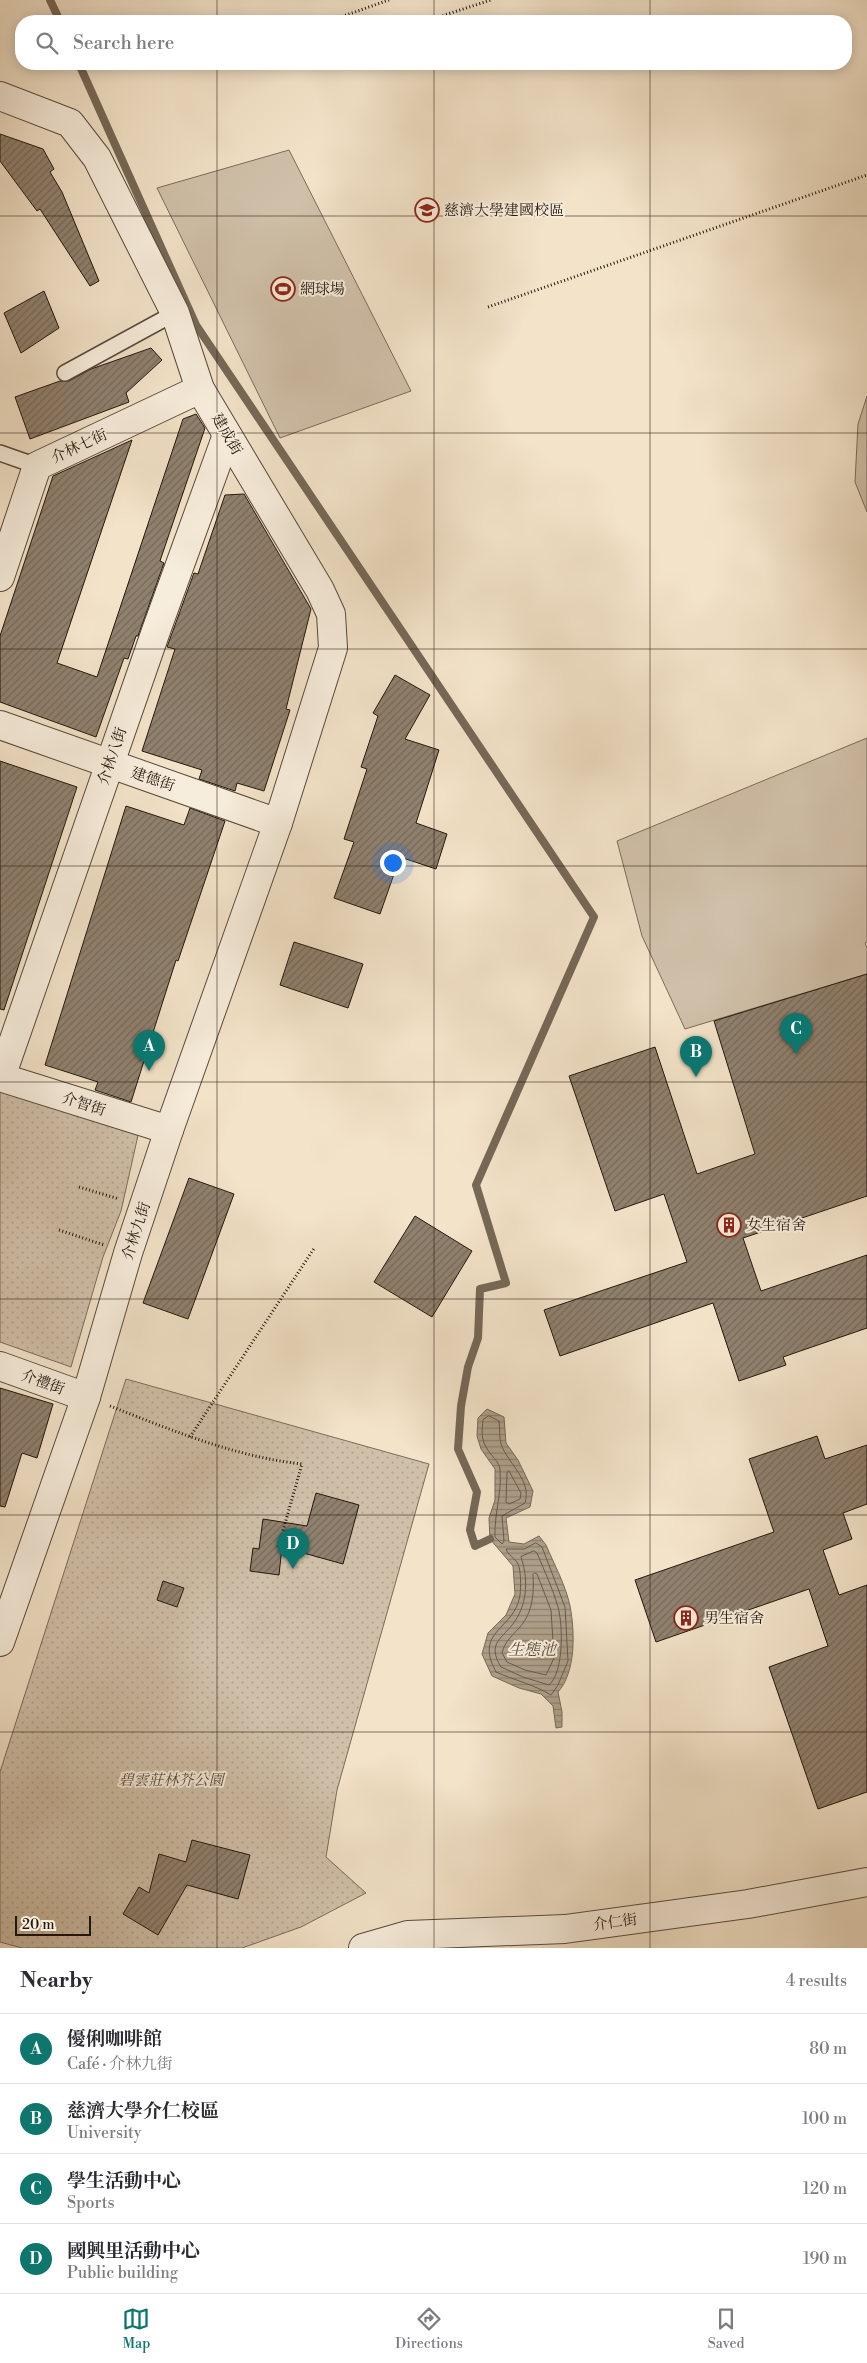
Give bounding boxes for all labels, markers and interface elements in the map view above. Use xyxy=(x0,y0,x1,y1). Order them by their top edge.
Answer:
search box xyxy=(15,15,852,70)
icon: search xyxy=(33,29,61,57)
text: Search here xyxy=(73,31,174,55)
school or university icon: 慈濟大學建國校區 xyxy=(414,197,440,223)
place label: 慈濟大學建國校區 xyxy=(444,201,564,220)
sports icon: 網球場 xyxy=(270,276,296,302)
place label: 網球場 xyxy=(300,280,345,299)
street label: 建成街 xyxy=(207,410,246,458)
street label: 介林七街 xyxy=(48,425,110,468)
street label: 介林八街 xyxy=(94,725,131,788)
street label: 建德街 xyxy=(128,763,177,796)
your location xyxy=(380,850,406,876)
pin: C xyxy=(780,1013,812,1054)
pin: A xyxy=(133,1030,165,1071)
pin: B xyxy=(680,1036,712,1077)
street label: 介智街 xyxy=(60,1088,108,1120)
street label: 介林九街 xyxy=(118,1200,155,1263)
building icon: 女生宿舍 xyxy=(716,1212,742,1238)
place label: 女生宿舍 xyxy=(746,1216,806,1235)
street label: 介禮街 xyxy=(18,1366,67,1399)
pin: D xyxy=(277,1528,309,1569)
building icon: 男生宿舍 xyxy=(673,1605,699,1631)
place label: 男生宿舍 xyxy=(704,1609,764,1628)
water label: 生態池 xyxy=(508,1640,558,1660)
park label: 碧雲莊林芥公園 xyxy=(118,1771,225,1790)
street label: 介仁街 xyxy=(591,1910,639,1935)
scale bar xyxy=(15,1913,91,1936)
text: 20 m xyxy=(22,1916,54,1934)
text: Nearby xyxy=(20,1968,93,1994)
text: 4 results xyxy=(786,1971,847,1991)
text: 優俐咖啡館 xyxy=(67,2027,162,2051)
text: A xyxy=(30,2039,42,2059)
text: 80 m xyxy=(809,2039,847,2059)
text: Café · 介林九街 xyxy=(67,2054,173,2074)
text: 慈濟大學介仁校區 xyxy=(67,2099,219,2123)
text: B xyxy=(30,2109,42,2129)
text: 100 m xyxy=(802,2109,847,2129)
text: University xyxy=(67,2123,141,2143)
text: 學生活動中心 xyxy=(67,2169,181,2193)
text: C xyxy=(30,2179,42,2199)
text: 120 m xyxy=(803,2179,847,2199)
text: Sports xyxy=(67,2193,114,2213)
text: 國興里活動中心 xyxy=(67,2239,200,2263)
text: D xyxy=(30,2249,42,2269)
text: 190 m xyxy=(803,2249,847,2269)
text: Public building xyxy=(67,2263,178,2283)
tab: Map xyxy=(122,2305,150,2353)
tab: Directions xyxy=(395,2305,463,2353)
tab: Saved xyxy=(708,2305,745,2353)

